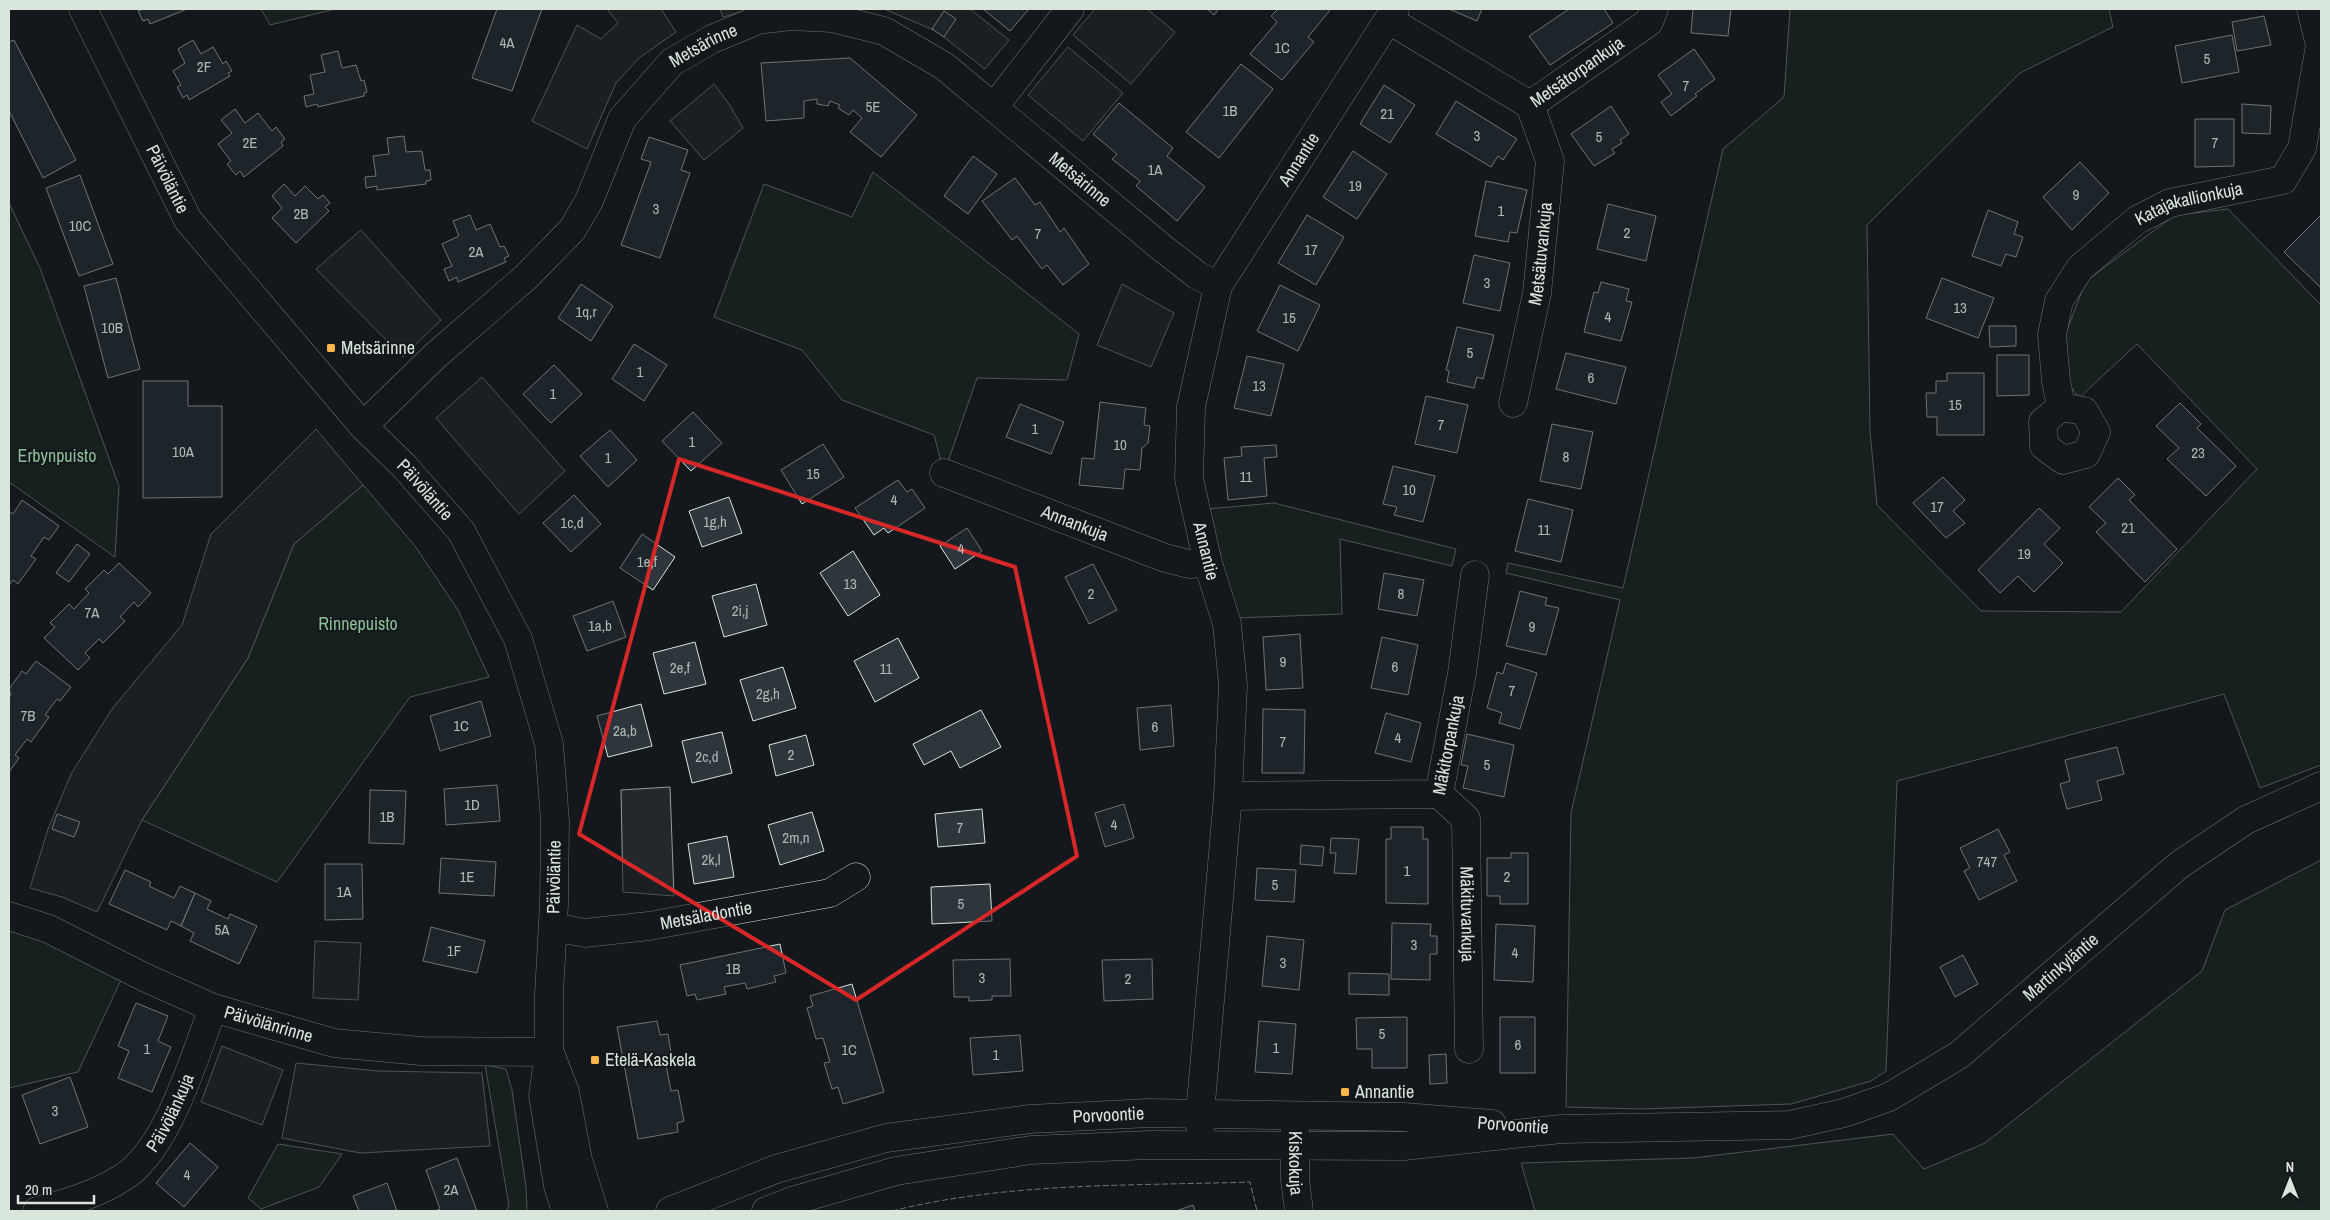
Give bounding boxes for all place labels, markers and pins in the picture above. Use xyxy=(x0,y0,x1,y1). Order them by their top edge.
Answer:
place label: Metsärinne xyxy=(341,335,415,360)
marker: Metsärinne xyxy=(325,342,337,354)
place label: Etelä-Kaskela xyxy=(605,1047,696,1072)
marker: Etelä-Kaskela xyxy=(589,1054,601,1066)
place label: Annantie xyxy=(1354,1079,1414,1104)
marker: Annantie xyxy=(1339,1086,1351,1098)

